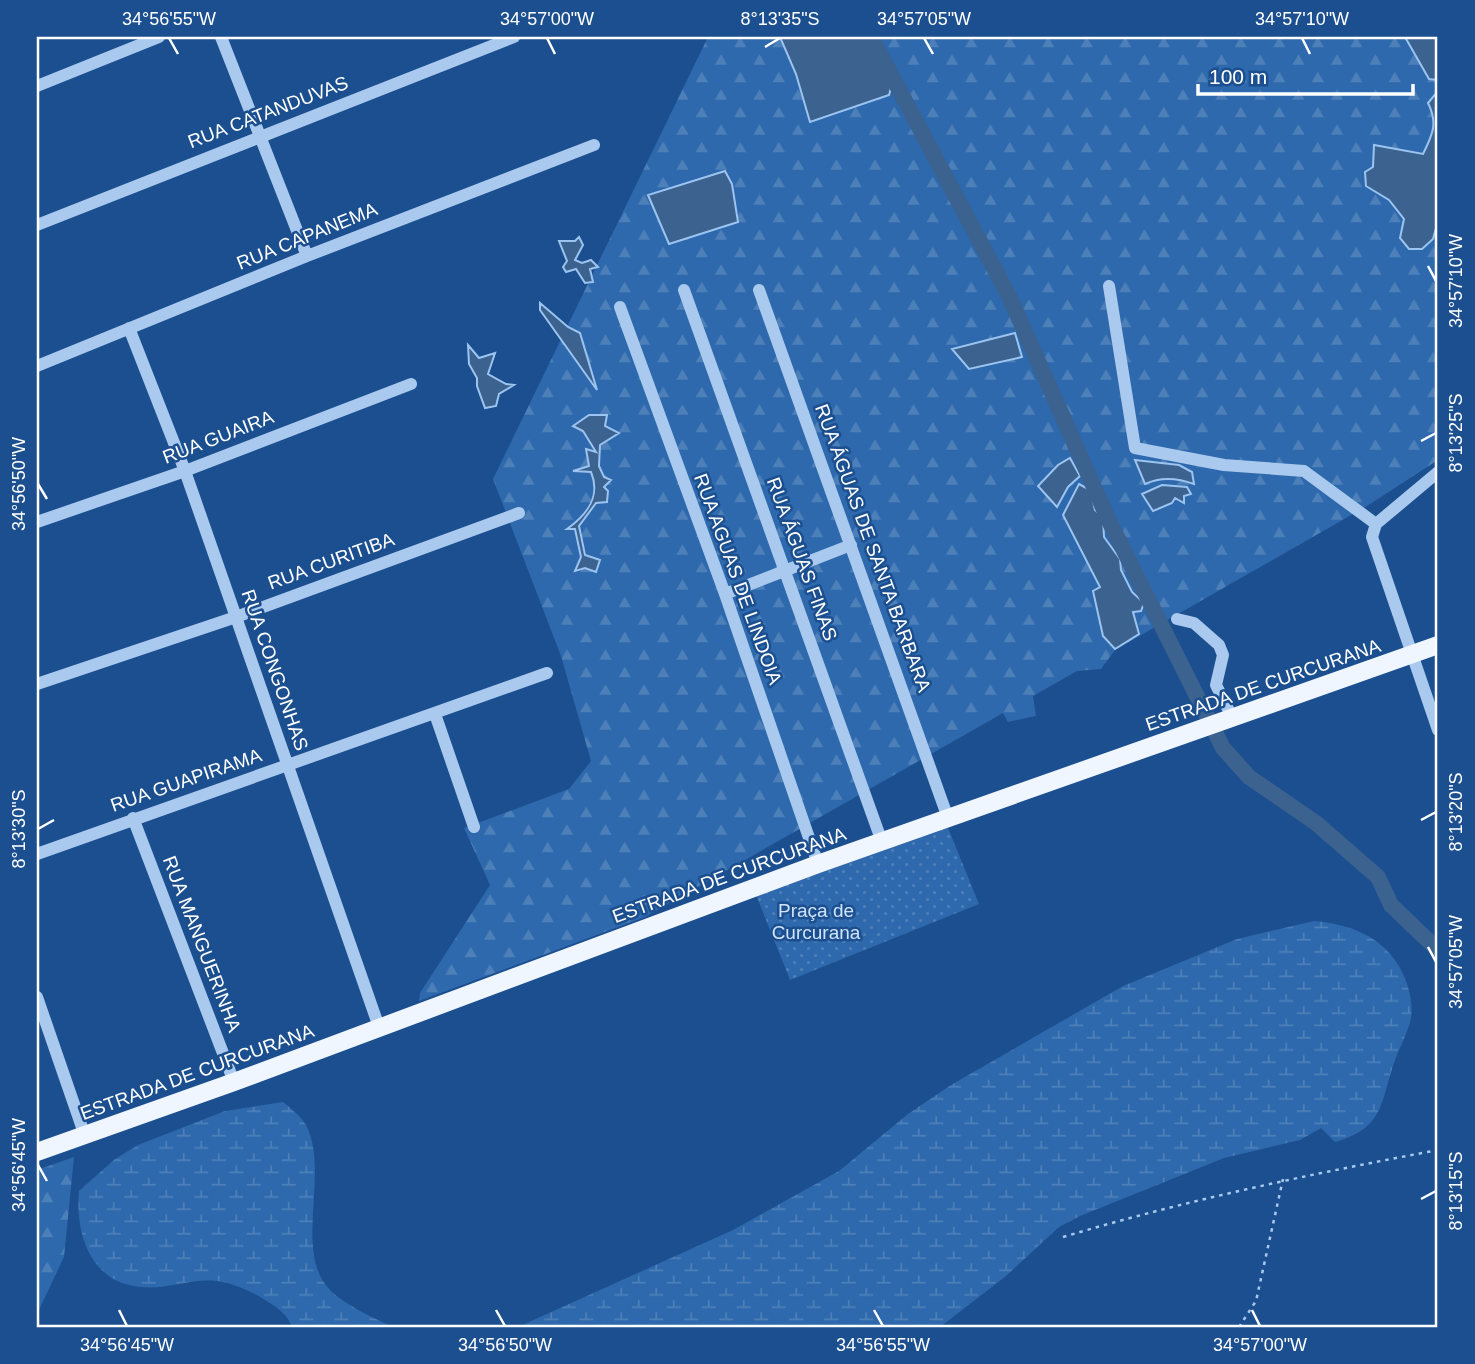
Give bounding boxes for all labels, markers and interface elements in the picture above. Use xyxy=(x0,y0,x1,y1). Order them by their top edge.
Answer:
text: 34°56'55"W xyxy=(122,9,216,29)
text: 34°57'00"W xyxy=(500,9,594,29)
text: 8°13'35"S xyxy=(740,9,820,29)
text: 34°57'05"W xyxy=(877,9,971,29)
text: 34°57'10"W xyxy=(1255,9,1349,29)
scale bar xyxy=(1198,52,1414,96)
text: 100 m xyxy=(1209,65,1267,88)
street label: RUA CATANDUVAS xyxy=(185,72,351,152)
street label: RUA CAPANEMA xyxy=(234,198,381,274)
text: 34°57'10"W xyxy=(1446,234,1466,328)
text: 8°13'25"S xyxy=(1446,393,1466,473)
street label: RUA ÁGUAS DE SANTA BARBARA xyxy=(811,401,935,695)
street label: RUA GUAIRA xyxy=(160,406,277,468)
text: 34°56'50"W xyxy=(9,437,29,531)
street label: RUA AGUAS DE LINDOIA xyxy=(690,471,786,688)
street label: RUA ÁGUAS FINAS xyxy=(763,475,841,643)
street label: RUA CURITIBA xyxy=(265,528,397,594)
street label: RUA CONGONHAS xyxy=(238,587,312,753)
street label: ESTRADA DE CURCURANA xyxy=(1143,635,1384,735)
street label: RUA GUAPIRAMA xyxy=(108,744,265,816)
text: 8°13'20"S xyxy=(1446,772,1466,852)
text: 8°13'30"S xyxy=(9,789,29,869)
street label: ESTRADA DE CURCURANA xyxy=(609,823,849,927)
street label: RUA MANGUERINHA xyxy=(159,853,245,1035)
park label: Praça de Curcurana xyxy=(772,900,861,943)
text: 34°57'05"W xyxy=(1446,915,1466,1009)
street label: ESTRADA DE CURCURANA xyxy=(77,1020,317,1124)
text: 34°56'45"W xyxy=(9,1118,29,1212)
text: 8°13'15"S xyxy=(1446,1151,1466,1231)
text: 34°56'45"W xyxy=(80,1335,174,1355)
text: 34°56'50"W xyxy=(458,1335,552,1355)
text: 34°56'55"W xyxy=(836,1335,930,1355)
text: 34°57'00"W xyxy=(1213,1335,1307,1355)

